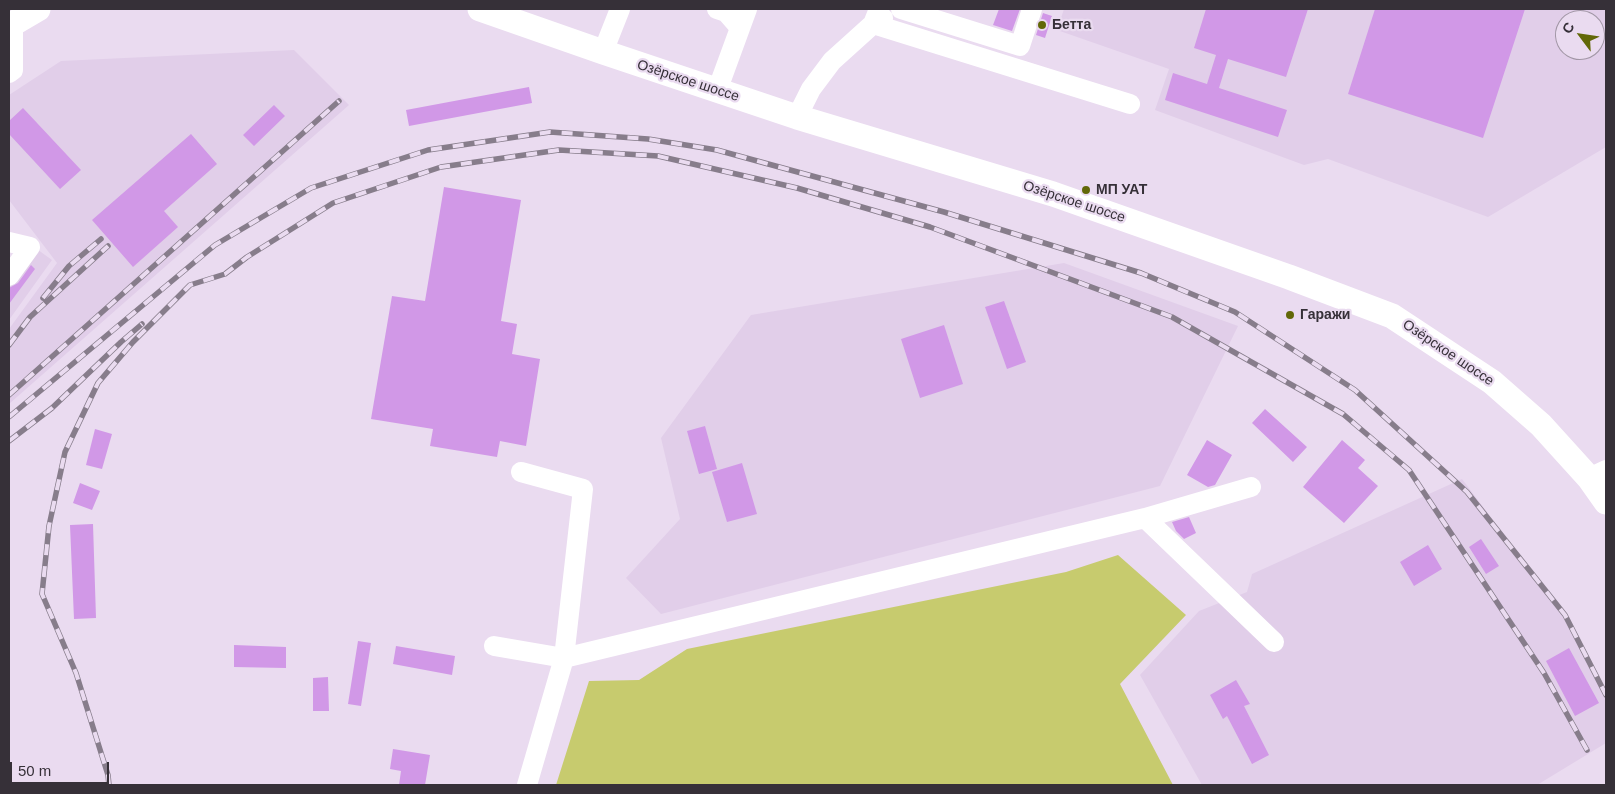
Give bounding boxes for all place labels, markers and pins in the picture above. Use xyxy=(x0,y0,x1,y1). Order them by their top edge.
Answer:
place label: Бетта xyxy=(1052,17,1091,33)
marker: Бетта xyxy=(1036,19,1048,31)
place label: МП УАТ xyxy=(1096,182,1147,198)
marker: МП УАТ xyxy=(1080,184,1092,196)
place label: Гаражи xyxy=(1300,307,1350,323)
marker: Гаражи xyxy=(1284,309,1296,321)

